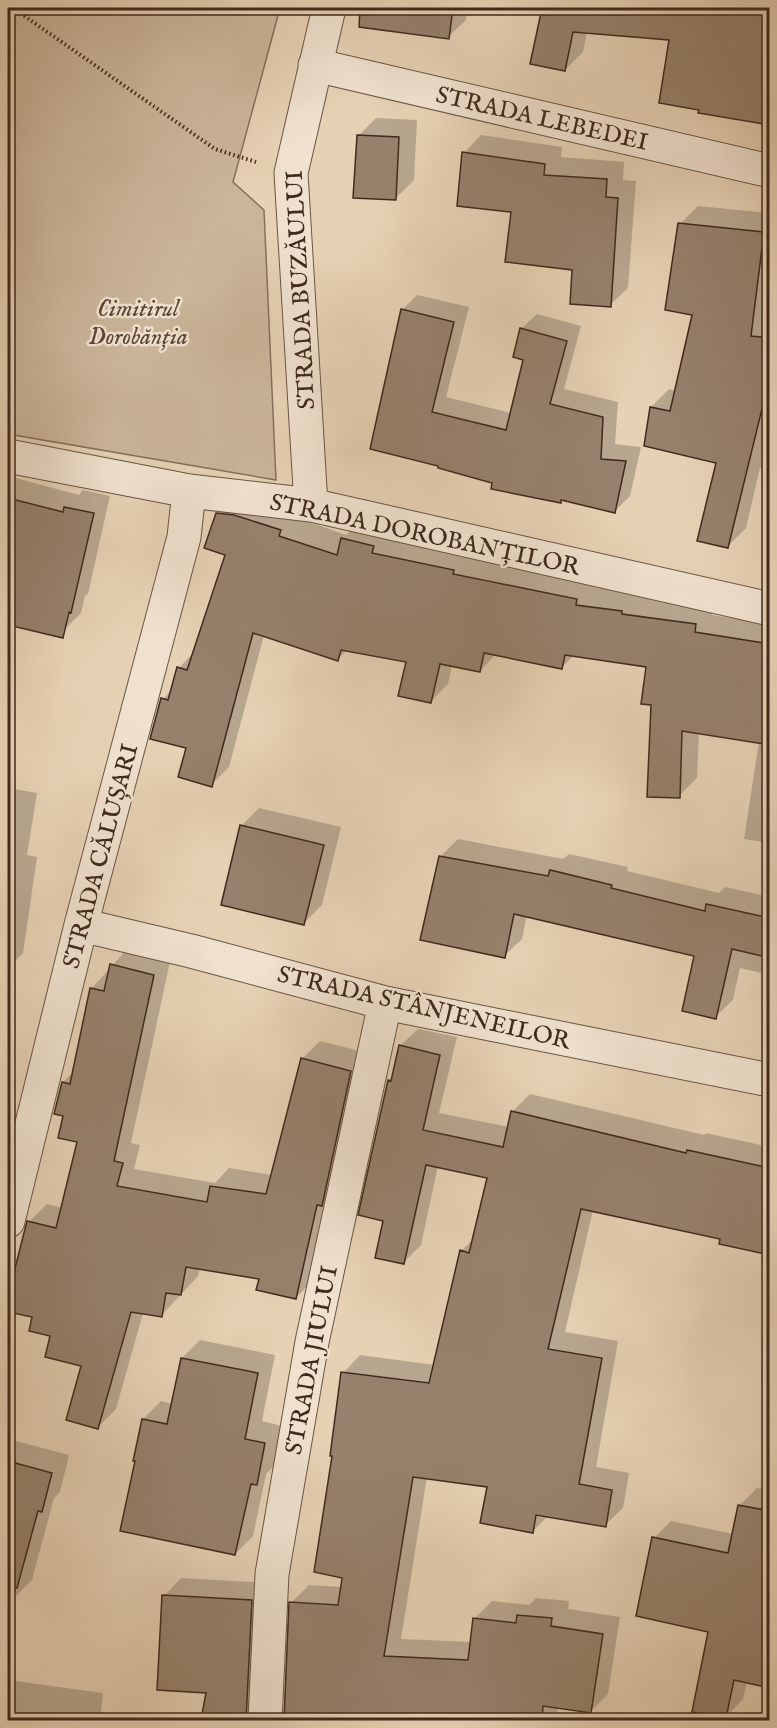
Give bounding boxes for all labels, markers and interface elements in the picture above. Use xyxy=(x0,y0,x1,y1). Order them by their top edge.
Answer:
street label: STRADA LEBEDEI xyxy=(433,80,651,159)
street label: STRADA BUZĂULUI xyxy=(280,169,323,410)
park label: Cimitirul Dorobănția xyxy=(88,294,188,353)
street label: STRADA DOROBANȚILOR xyxy=(267,487,583,584)
street label: STRADA CĂLUȘARI xyxy=(57,741,146,972)
street label: STRADA STÂNJENEILOR xyxy=(274,960,574,1057)
street label: STRADA JIULUI xyxy=(279,1263,346,1457)

